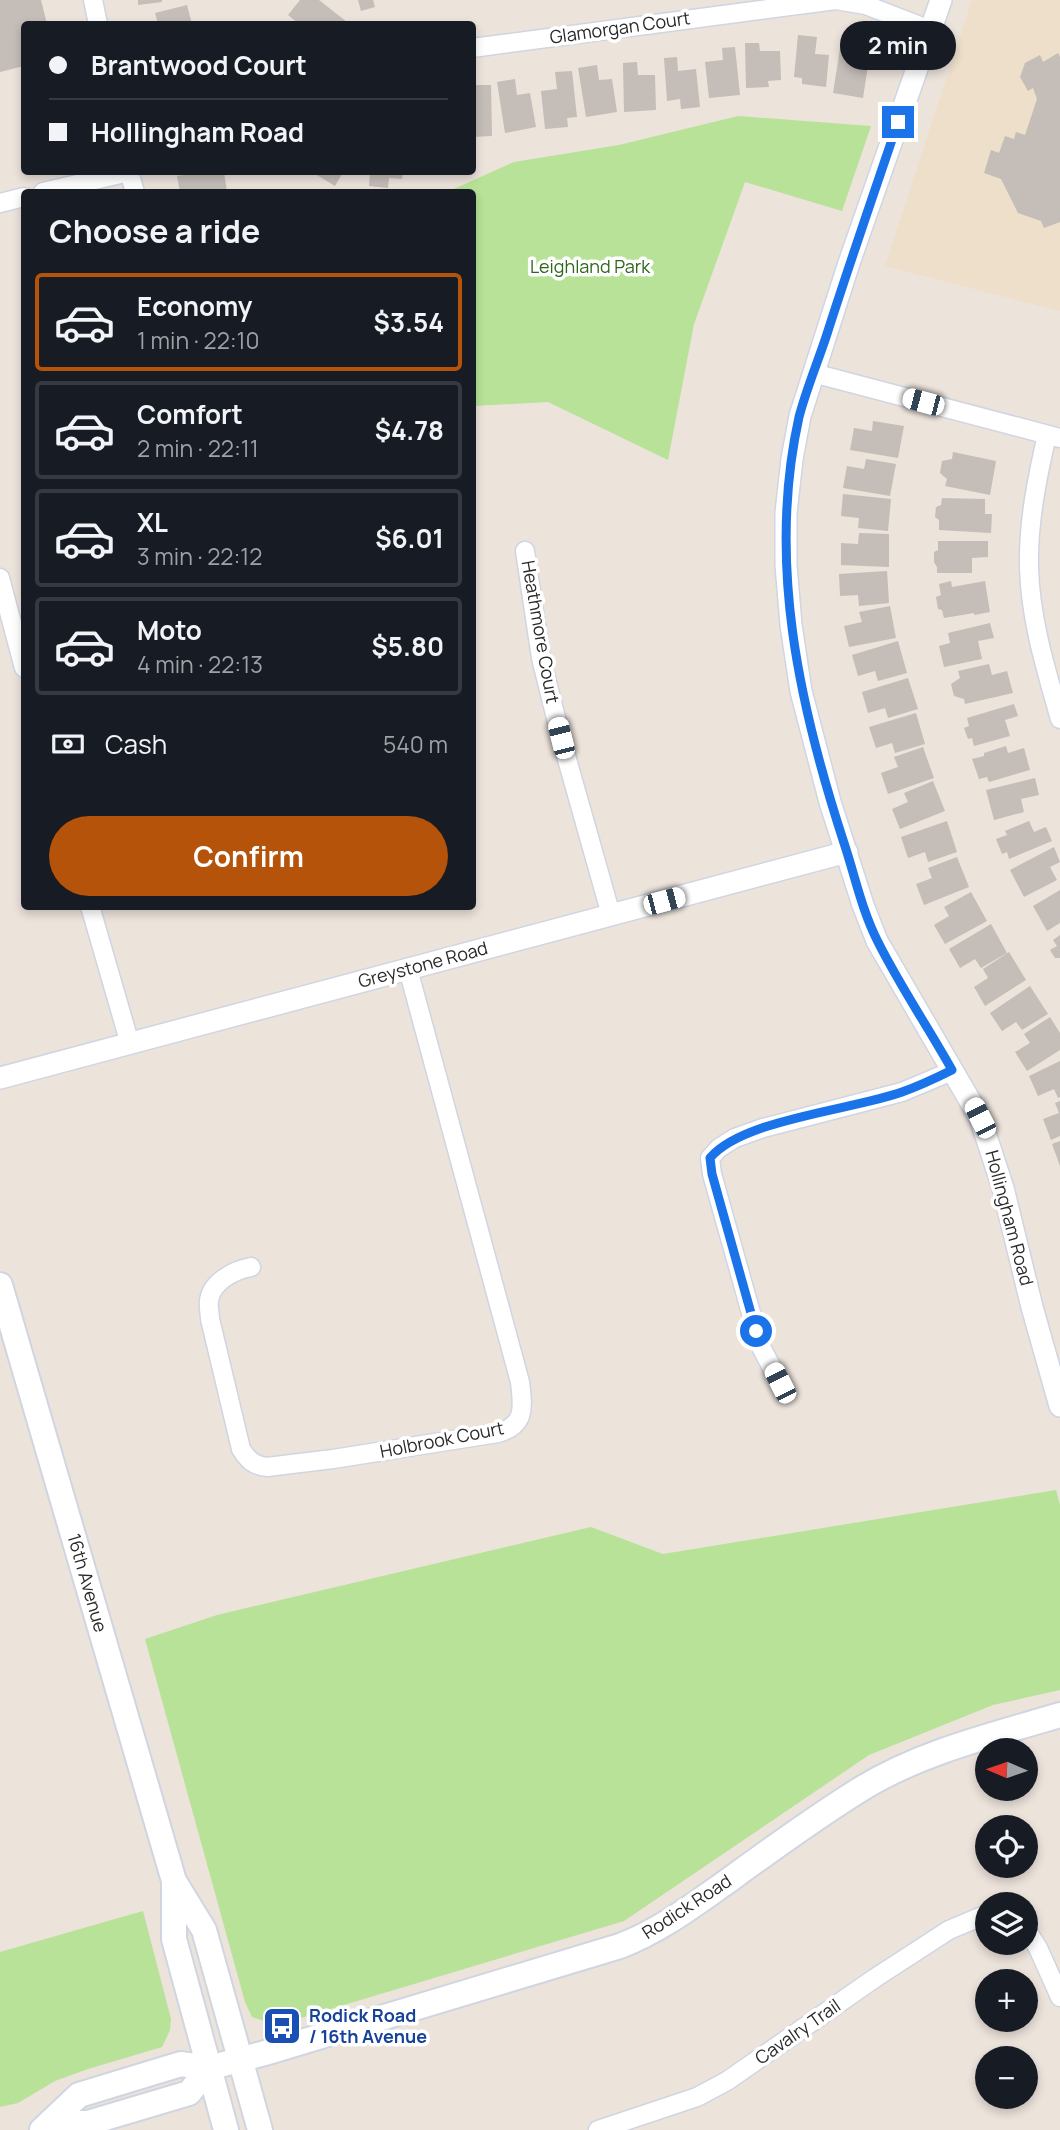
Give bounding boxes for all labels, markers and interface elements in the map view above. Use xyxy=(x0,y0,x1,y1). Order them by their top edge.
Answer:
street label: Glamorgan Court xyxy=(548,5,692,49)
callout: 2 min xyxy=(840,20,956,69)
text: 2 min xyxy=(868,29,928,61)
text: Brantwood Court xyxy=(91,47,307,83)
route end xyxy=(882,106,914,138)
text: Hollingham Road xyxy=(91,114,304,150)
text: Choose a ride xyxy=(49,209,260,253)
park label: Leighland Park xyxy=(530,254,651,278)
text: Economy xyxy=(137,288,252,324)
icon: car xyxy=(53,291,116,354)
text: $3.54 xyxy=(374,304,444,340)
text: 1 min · 22:10 xyxy=(137,324,260,356)
car xyxy=(900,386,947,418)
text: Comfort xyxy=(137,396,243,432)
icon: car xyxy=(53,399,116,462)
text: $4.78 xyxy=(375,412,444,448)
text: 2 min · 22:11 xyxy=(137,432,259,464)
text: XL xyxy=(137,504,168,540)
icon: car xyxy=(53,507,116,570)
text: $6.01 xyxy=(375,520,444,556)
text: 3 min · 22:12 xyxy=(137,540,262,572)
street label: Heathmore Court xyxy=(517,558,565,705)
text: Moto xyxy=(137,612,202,648)
icon: car xyxy=(53,615,116,678)
text: $5.80 xyxy=(372,628,444,664)
text: 4 min · 22:13 xyxy=(137,648,263,680)
car xyxy=(546,715,577,761)
icon: cash xyxy=(49,725,87,763)
text: Cash xyxy=(105,726,167,762)
text: 540 m xyxy=(383,728,448,760)
button: Confirm xyxy=(49,816,448,896)
car xyxy=(641,885,688,917)
street label: Greystone Road xyxy=(355,935,490,993)
car xyxy=(962,1095,999,1141)
street label: Hollingham Road xyxy=(980,1147,1040,1288)
route start xyxy=(740,1315,772,1347)
car xyxy=(762,1360,799,1406)
street label: Holbrook Court xyxy=(378,1415,506,1463)
street label: 16th Avenue xyxy=(62,1531,113,1635)
north arrow xyxy=(975,1738,1038,1801)
map controls xyxy=(975,1738,1038,2109)
button: locate xyxy=(975,1815,1038,1878)
street label: Rodick Road xyxy=(637,1868,736,1944)
button: layers xyxy=(975,1892,1038,1955)
button: + xyxy=(975,1969,1038,2032)
street label: Cavalry Trail xyxy=(750,1993,845,2069)
place label: Rodick Road / 16th Avenue xyxy=(309,2003,427,2048)
bus stop icon: Rodick Road / 16th Avenue xyxy=(261,2005,303,2047)
button: − xyxy=(975,2046,1038,2109)

